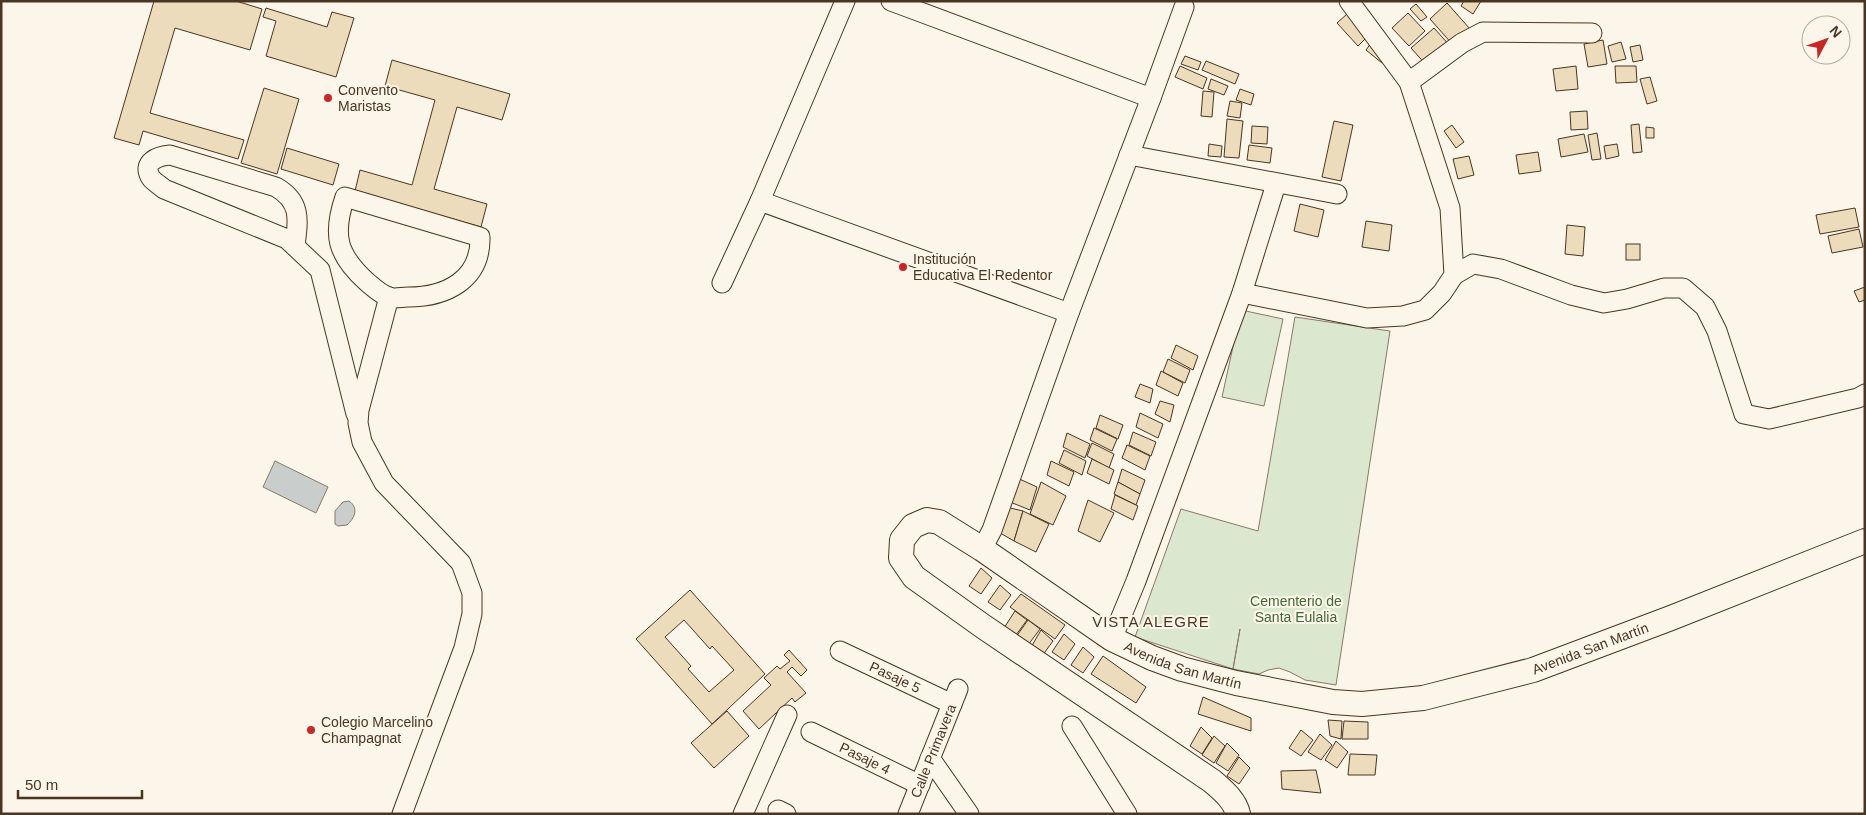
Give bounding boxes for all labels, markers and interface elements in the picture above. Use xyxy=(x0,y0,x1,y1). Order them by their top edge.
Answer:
north arrow xyxy=(1801,15,1851,65)
text: N xyxy=(1826,22,1845,41)
place label: Convento Maristas xyxy=(338,82,398,114)
marker: Convento Maristas xyxy=(322,92,334,104)
place label: Institución Educativa El Redentor xyxy=(913,251,1053,283)
marker: Institución Educativa El Redentor xyxy=(897,261,909,273)
park label: Cementerio de Santa Eulalia xyxy=(1250,593,1342,625)
district label: VISTA ALEGRE xyxy=(1092,613,1210,630)
street label: Avenida San Martín xyxy=(1530,619,1651,678)
street label: Avenida San Martín xyxy=(1122,638,1243,692)
street label: Pasaje 5 xyxy=(867,658,923,696)
street label: Calle Primavera xyxy=(907,701,959,800)
place label: Colegio Marcelino Champagnat xyxy=(321,714,433,746)
marker: Colegio Marcelino Champagnat xyxy=(305,724,317,736)
street label: Pasaje 4 xyxy=(837,739,893,777)
scale bar xyxy=(18,768,141,800)
text: 50 m xyxy=(25,776,58,793)

